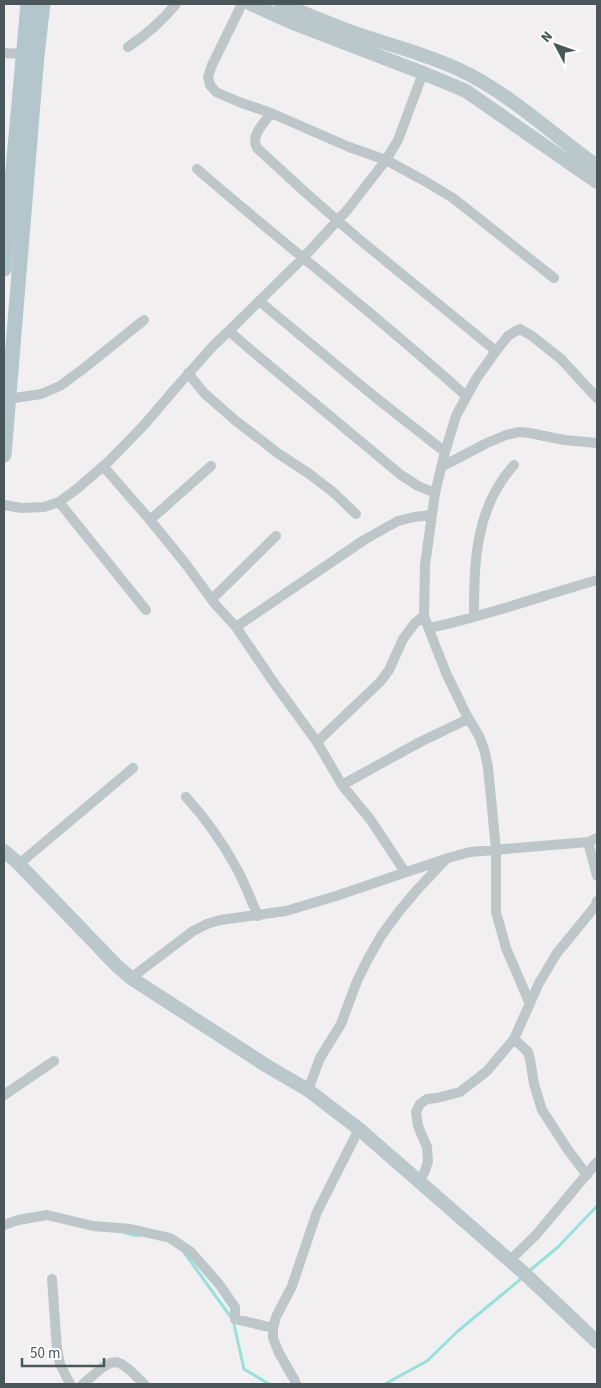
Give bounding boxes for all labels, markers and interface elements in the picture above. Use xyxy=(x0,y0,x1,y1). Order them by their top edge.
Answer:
north arrow xyxy=(531,20,581,70)
text: N xyxy=(536,27,558,47)
scale bar xyxy=(22,1336,105,1368)
text: 50 m xyxy=(30,1343,60,1364)

